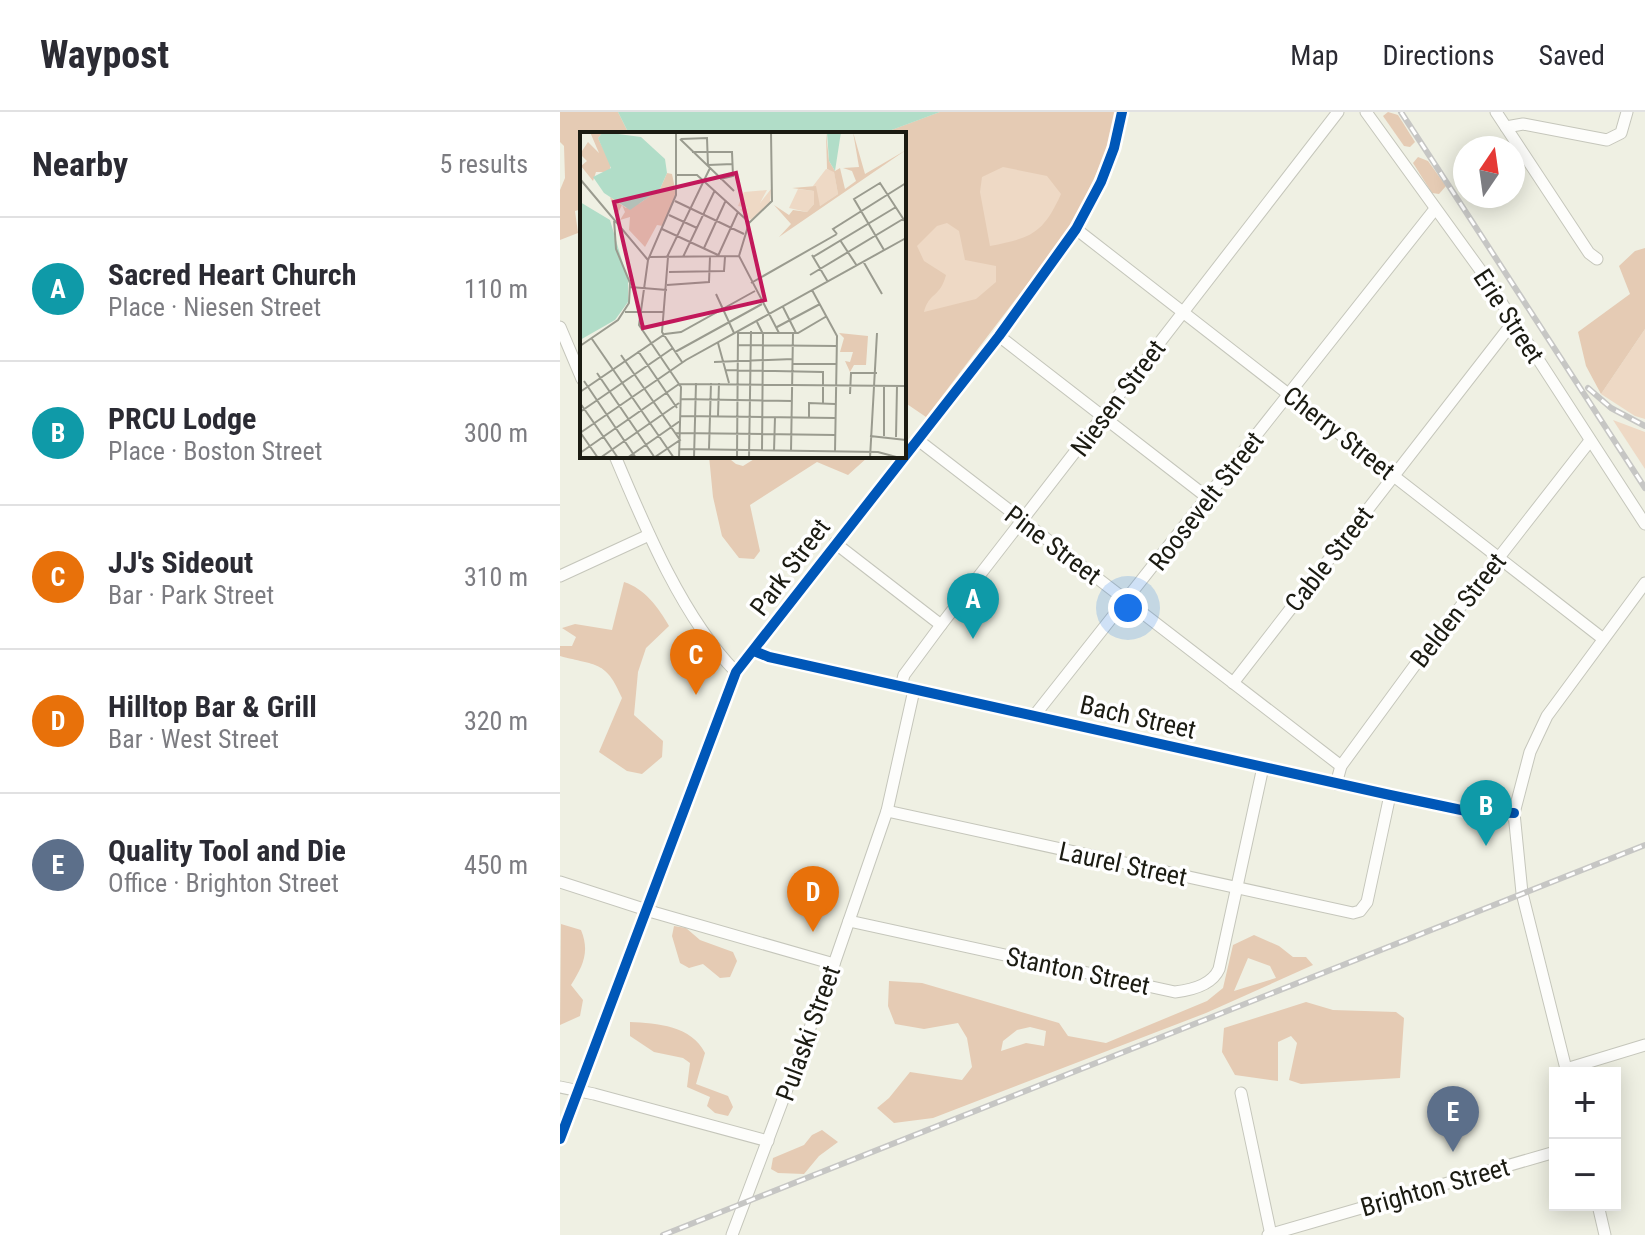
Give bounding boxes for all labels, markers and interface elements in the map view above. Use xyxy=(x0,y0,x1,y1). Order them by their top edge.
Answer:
text: Waypost xyxy=(40,33,169,77)
text: Map xyxy=(1290,39,1339,72)
text: Directions xyxy=(1383,39,1494,72)
text: Saved xyxy=(1538,39,1605,72)
inset map xyxy=(580,132,906,458)
north arrow xyxy=(1453,136,1525,208)
text: Nearby xyxy=(32,144,128,184)
text: 5 results xyxy=(439,149,528,179)
text: Sacred Heart Church xyxy=(108,257,356,292)
street label: Erie Street xyxy=(1468,263,1550,369)
text: A xyxy=(50,274,66,304)
text: 110 m xyxy=(464,274,528,304)
text: Place · Niesen Street xyxy=(108,292,321,322)
street label: Niesen Street xyxy=(1065,334,1171,462)
street label: Cherry Street xyxy=(1277,380,1401,486)
text: PRCU Lodge xyxy=(108,401,256,436)
text: B xyxy=(51,418,65,448)
text: 300 m xyxy=(464,418,528,448)
street label: Roosevelt Street xyxy=(1143,426,1269,576)
text: Place · Boston Street xyxy=(108,436,322,466)
street label: Pine Street xyxy=(999,499,1107,591)
street label: Cable Street xyxy=(1279,500,1379,618)
street label: Park Street xyxy=(744,513,836,621)
text: JJ's Sideout xyxy=(108,545,253,580)
street label: Belden Street xyxy=(1404,547,1512,673)
text: C xyxy=(51,562,65,592)
text: 310 m xyxy=(464,562,528,592)
pin: A xyxy=(947,573,999,639)
text: Bar · Park Street xyxy=(108,580,274,610)
your location xyxy=(1108,588,1148,628)
pin: C xyxy=(670,629,722,695)
text: Hilltop Bar & Grill xyxy=(108,689,317,724)
street label: Bach Street xyxy=(1077,689,1199,745)
text: D xyxy=(51,706,65,736)
text: 320 m xyxy=(464,706,528,736)
text: Bar · West Street xyxy=(108,724,279,754)
pin: B xyxy=(1460,780,1512,846)
text: Quality Tool and Die xyxy=(108,833,346,868)
street label: Laurel Street xyxy=(1056,836,1190,892)
text: E xyxy=(52,850,64,880)
text: 450 m xyxy=(464,850,528,880)
pin: D xyxy=(787,866,839,932)
text: Office · Brighton Street xyxy=(108,868,339,898)
street label: Stanton Street xyxy=(1003,941,1153,1001)
street label: Pulaski Street xyxy=(770,961,846,1105)
map controls xyxy=(1549,1067,1621,1211)
button: + xyxy=(1549,1067,1621,1139)
pin: E xyxy=(1427,1086,1479,1152)
button: − xyxy=(1549,1139,1621,1211)
street label: Brighton Street xyxy=(1357,1151,1513,1223)

